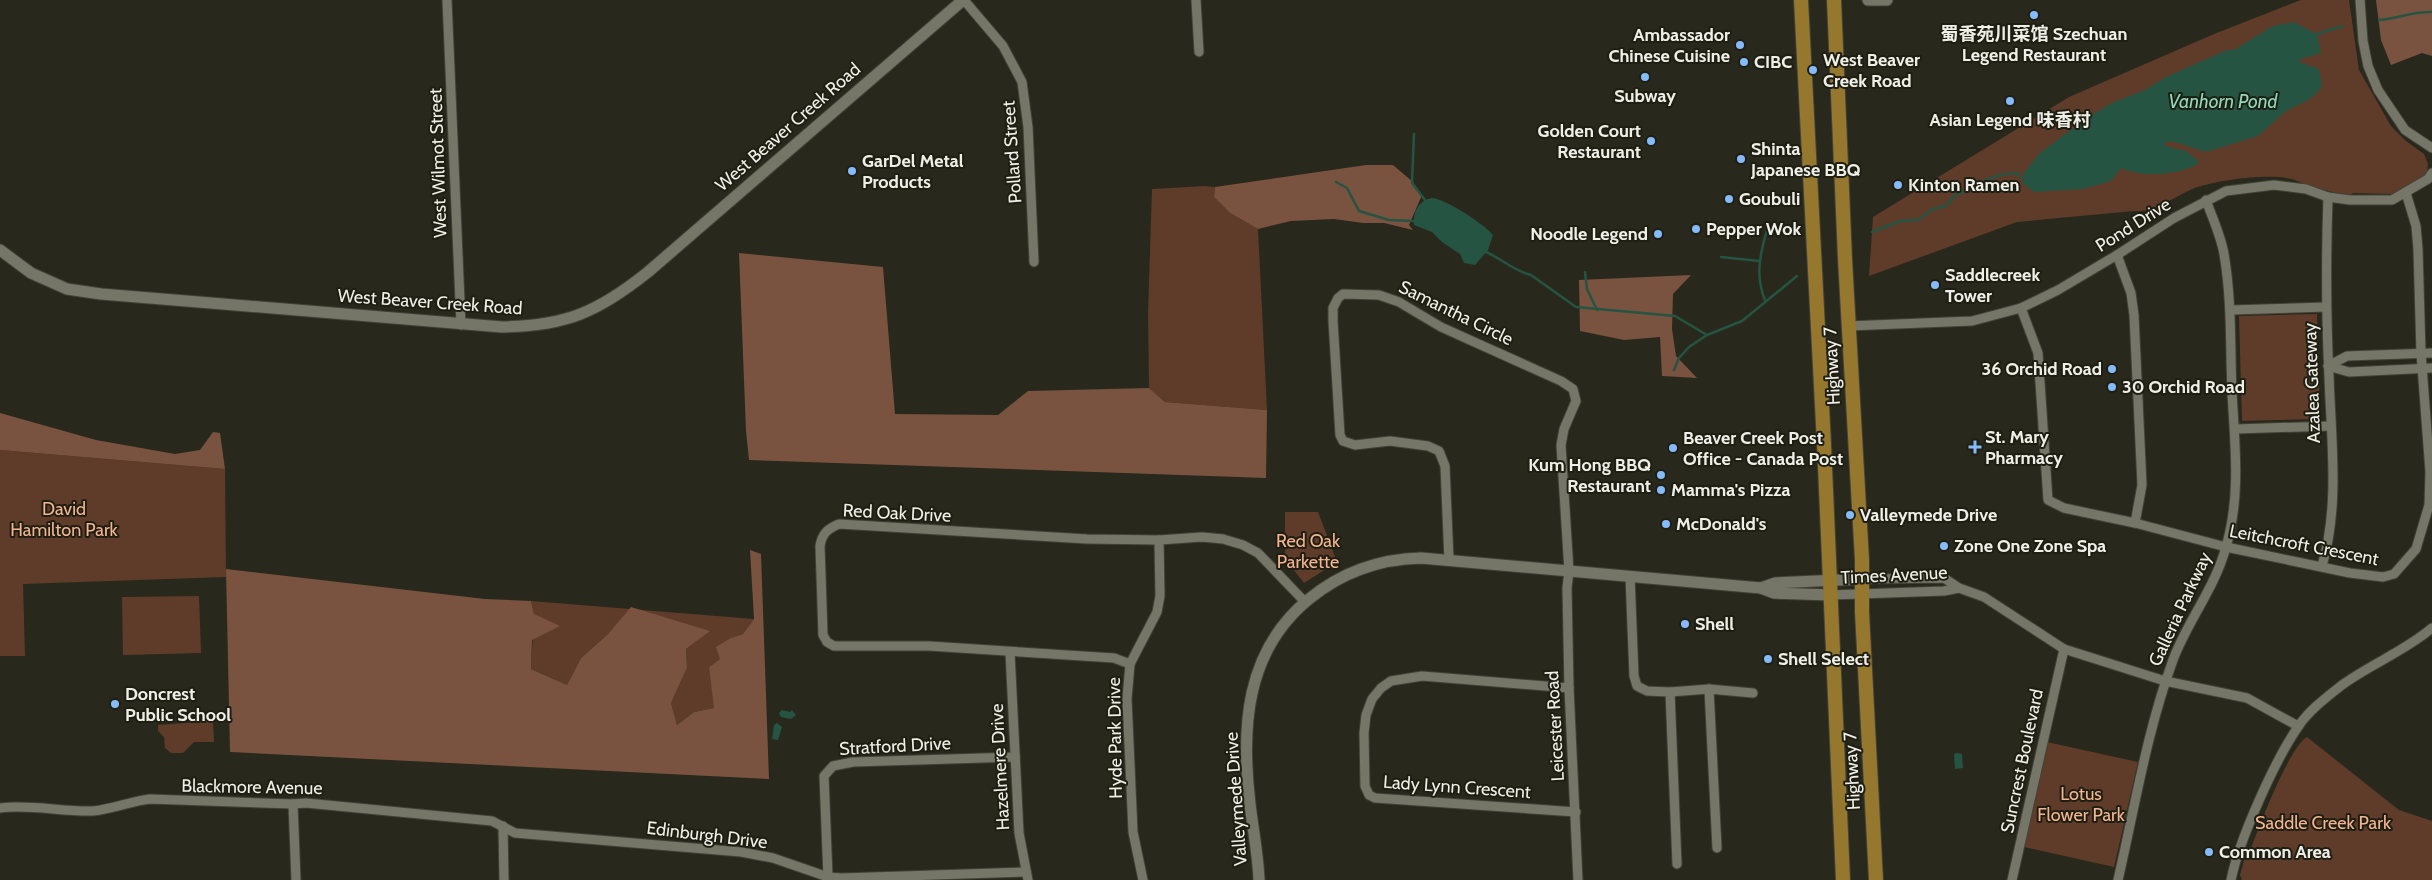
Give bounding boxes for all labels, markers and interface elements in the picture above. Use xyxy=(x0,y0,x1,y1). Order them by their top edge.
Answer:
marker: 蜀香苑川菜馆 Szechuan Legend Restaurant xyxy=(2028,9,2040,21)
place label: 蜀香苑川菜馆 Szechuan Legend Restaurant xyxy=(1941,23,2127,66)
place label: Ambassador Chinese Cuisine xyxy=(1608,24,1730,67)
marker: Ambassador Chinese Cuisine xyxy=(1734,39,1746,51)
place label: West Beaver Creek Road xyxy=(1823,49,1920,92)
place label: CIBC xyxy=(1754,51,1792,73)
marker: CIBC xyxy=(1738,56,1750,68)
street label: West Beaver Creek Road xyxy=(711,58,865,196)
marker: West Beaver Creek Road xyxy=(1807,64,1819,76)
marker: Subway xyxy=(1639,71,1651,83)
place label: Subway xyxy=(1614,85,1676,107)
street label: West Wilmot Street xyxy=(424,88,452,238)
water label: Vanhorn Pond xyxy=(2169,90,2279,113)
marker: Asian Legend 味香村 xyxy=(2004,95,2016,107)
street label: Pollard Street xyxy=(997,100,1027,204)
place label: Asian Legend 味香村 xyxy=(1930,109,2090,131)
place label: Golden Court Restaurant xyxy=(1538,120,1641,163)
marker: Golden Court Restaurant xyxy=(1645,135,1657,147)
place label: Shinta Japanese BBQ xyxy=(1750,138,1861,181)
place label: GarDel Metal Products xyxy=(862,150,964,193)
marker: Shinta Japanese BBQ xyxy=(1735,153,1747,165)
marker: GarDel Metal Products xyxy=(846,165,858,177)
place label: Kinton Ramen xyxy=(1908,174,2019,196)
marker: Kinton Ramen xyxy=(1892,179,1904,191)
place label: Goubuli xyxy=(1739,188,1800,210)
marker: Goubuli xyxy=(1723,193,1735,205)
street label: Pond Drive xyxy=(2091,193,2175,257)
place label: Pepper Wok xyxy=(1706,218,1802,240)
place label: Noodle Legend xyxy=(1530,223,1648,245)
marker: Pepper Wok xyxy=(1690,223,1702,235)
marker: Noodle Legend xyxy=(1652,228,1664,240)
place label: Saddlecreek Tower xyxy=(1945,264,2040,307)
street label: Samantha Circle xyxy=(1395,276,1517,350)
marker: Saddlecreek Tower xyxy=(1929,279,1941,291)
street label: West Beaver Creek Road xyxy=(337,285,523,319)
street label: Azalea Gateway xyxy=(2299,322,2325,444)
street label: Highway 7 xyxy=(1819,326,1845,406)
place label: 36 Orchid Road xyxy=(1982,358,2102,380)
marker: 36 Orchid Road xyxy=(2106,363,2118,375)
place label: 30 Orchid Road xyxy=(2122,376,2245,398)
marker: 30 Orchid Road xyxy=(2106,381,2118,393)
place label: St. Mary Pharmacy xyxy=(1985,426,2063,469)
place label: Beaver Creek Post Office - Canada Post xyxy=(1683,427,1843,470)
marker: St. Mary Pharmacy xyxy=(1969,441,1981,453)
marker: Beaver Creek Post Office - Canada Post xyxy=(1667,442,1679,454)
place label: Kum Hong BBQ Restaurant xyxy=(1528,454,1651,497)
marker: Kum Hong BBQ Restaurant xyxy=(1655,469,1667,481)
place label: Mamma's Pizza xyxy=(1671,479,1790,501)
marker: Mamma's Pizza xyxy=(1655,484,1667,496)
park label: David Hamilton Park xyxy=(10,498,119,541)
street label: Red Oak Drive xyxy=(842,499,952,527)
place label: Valleymede Drive xyxy=(1860,504,1997,526)
marker: Valleymede Drive xyxy=(1844,509,1856,521)
place label: McDonald's xyxy=(1676,513,1767,535)
marker: McDonald's xyxy=(1660,518,1672,530)
street label: Leitchcroft Crescent xyxy=(2227,520,2381,570)
park label: Red Oak Parkette xyxy=(1276,530,1341,573)
place label: Zone One Zone Spa xyxy=(1954,535,2106,557)
marker: Zone One Zone Spa xyxy=(1938,540,1950,552)
street label: Galleria Parkway xyxy=(2144,548,2216,670)
street label: Times Avenue xyxy=(1840,561,1948,589)
place label: Shell xyxy=(1695,613,1734,635)
marker: Shell xyxy=(1679,618,1691,630)
place label: Shell Select xyxy=(1778,648,1869,670)
marker: Shell Select xyxy=(1762,653,1774,665)
street label: Leicester Road xyxy=(1541,670,1569,782)
street label: Hyde Park Drive xyxy=(1103,677,1127,799)
place label: Doncrest Public School xyxy=(125,683,231,726)
street label: Suncrest Boulevard xyxy=(1996,687,2048,835)
marker: Doncrest Public School xyxy=(109,698,121,710)
street label: Hazelmere Drive xyxy=(986,703,1014,831)
street label: Valleymede Drive xyxy=(1220,731,1252,867)
street label: Highway 7 xyxy=(1839,731,1865,811)
street label: Stratford Drive xyxy=(839,732,951,760)
street label: Lady Lynn Crescent xyxy=(1382,771,1532,803)
street label: Blackmore Avenue xyxy=(181,775,323,799)
park label: Lotus Flower Park xyxy=(2037,783,2126,826)
park label: Saddle Creek Park xyxy=(2255,812,2392,834)
street label: Edinburgh Drive xyxy=(645,817,769,853)
place label: Common Area xyxy=(2219,841,2331,863)
marker: Common Area xyxy=(2203,846,2215,858)

